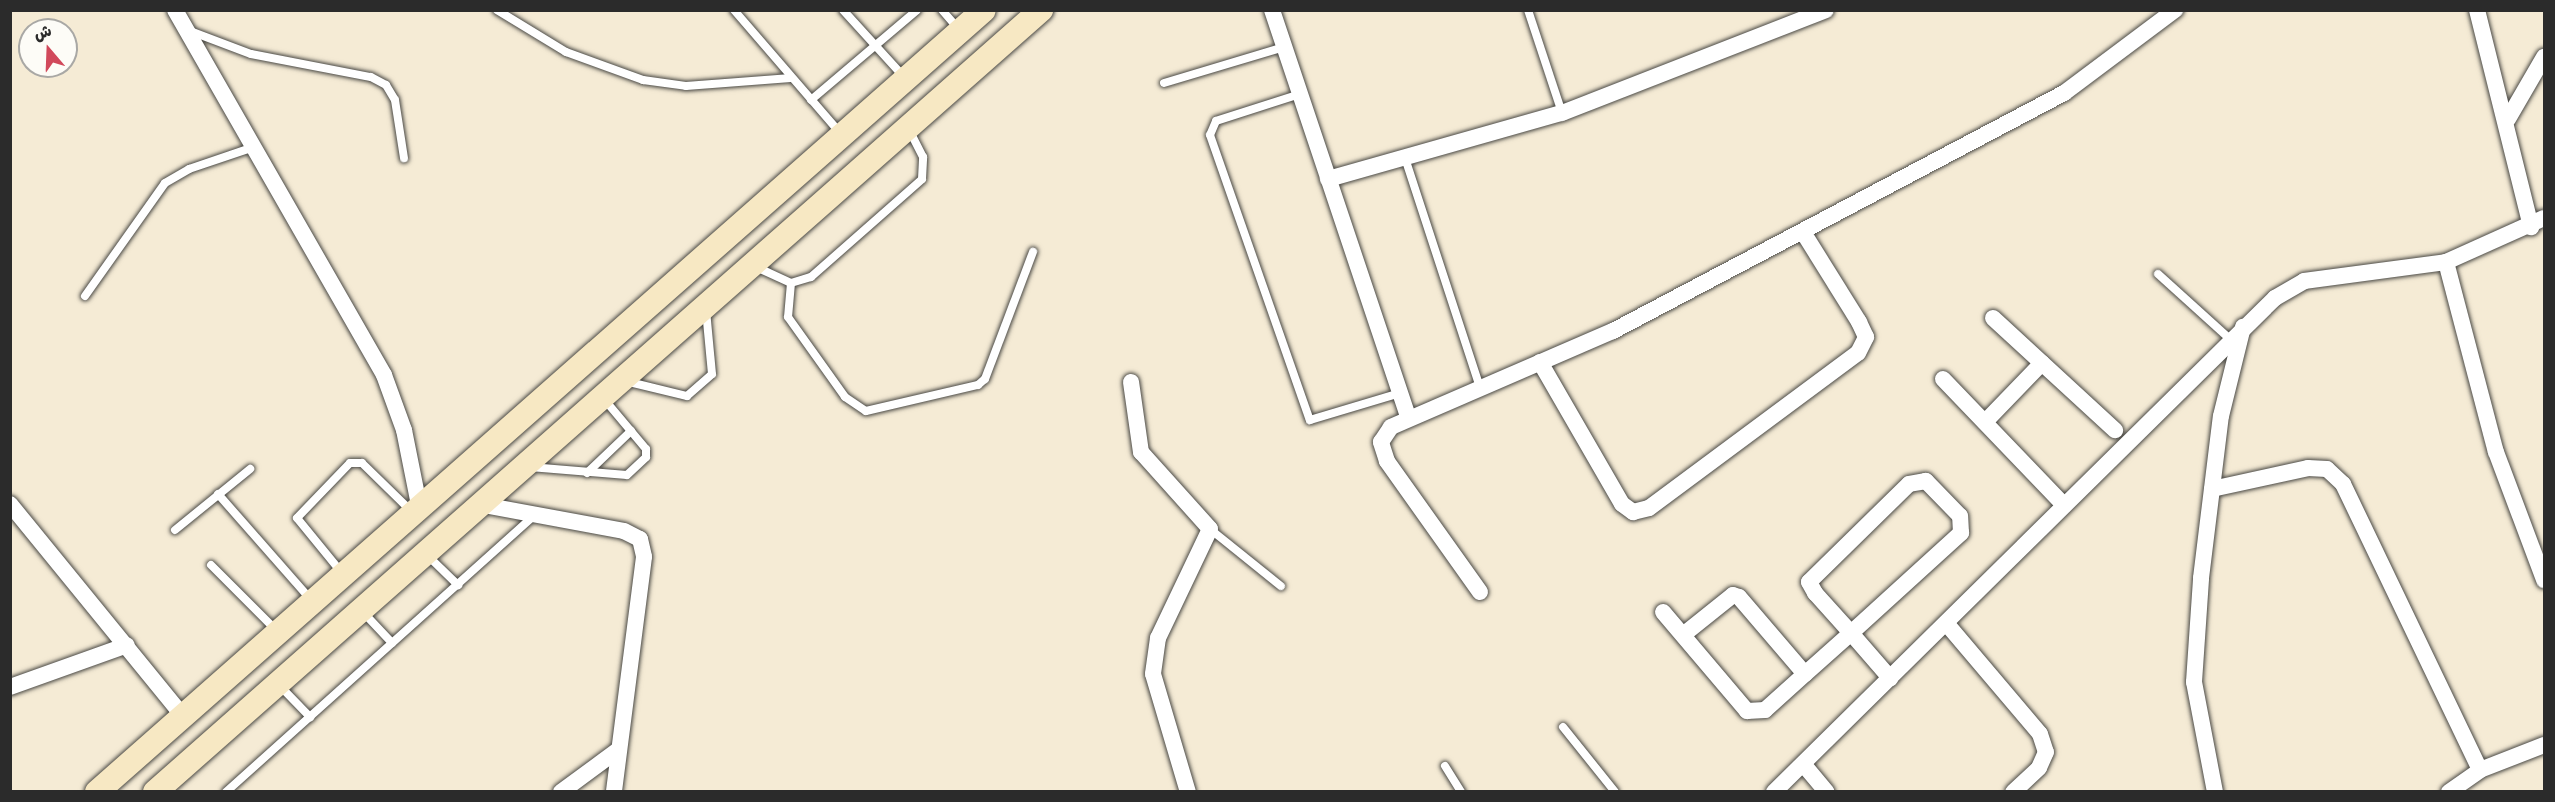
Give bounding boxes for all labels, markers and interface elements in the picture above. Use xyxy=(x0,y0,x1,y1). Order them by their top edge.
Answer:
north arrow xyxy=(18,18,78,78)
text: ش xyxy=(32,21,54,44)

